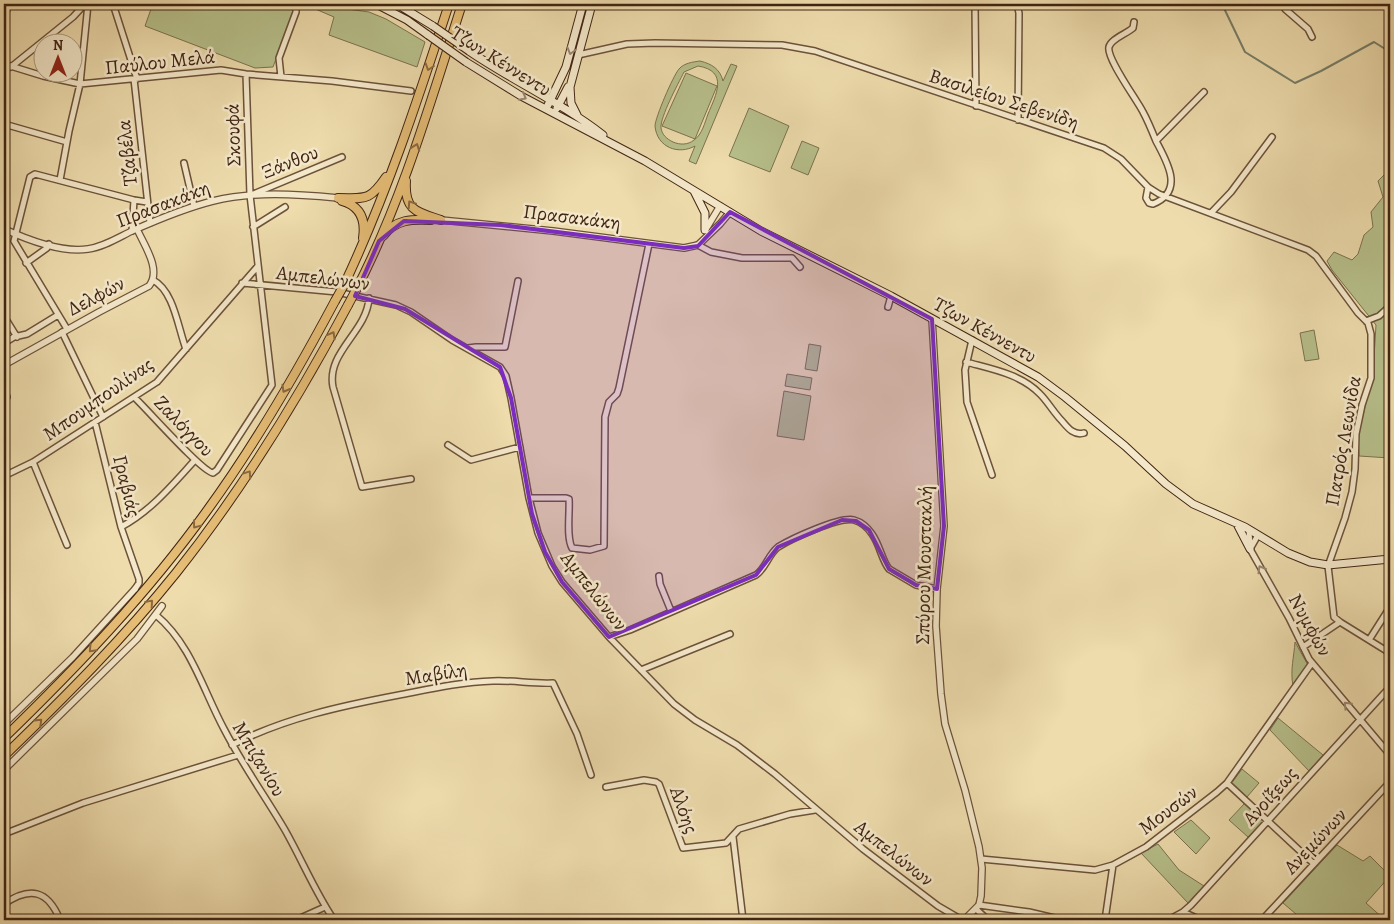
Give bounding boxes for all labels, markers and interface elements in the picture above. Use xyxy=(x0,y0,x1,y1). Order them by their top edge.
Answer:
street label: Τζων Κέννεντυ xyxy=(445,19,557,103)
north arrow xyxy=(32,32,82,82)
text: N xyxy=(53,36,63,55)
street label: Παύλου Μελά xyxy=(103,43,217,81)
one-way arrow xyxy=(566,46,576,54)
one-way arrow xyxy=(425,62,435,70)
street label: Βασιλείου Σεβενίδη xyxy=(925,62,1083,136)
one-way arrow xyxy=(518,91,527,101)
street label: Σκουφά xyxy=(218,103,248,167)
street label: Τζαβέλα xyxy=(110,118,144,187)
street label: Ξάνθου xyxy=(258,138,322,186)
one-way arrow xyxy=(410,143,420,152)
street label: Πρασακάκη xyxy=(112,174,214,234)
street label: Πρασακάκη xyxy=(522,198,622,236)
one-way arrow xyxy=(408,200,417,210)
street label: Αμπελώνων xyxy=(274,259,371,297)
street label: Δελφών xyxy=(63,270,129,322)
street label: Τζων Κέννεντυ xyxy=(929,291,1041,369)
one-way arrow xyxy=(325,331,335,340)
street label: Μπουμπουλίνας xyxy=(37,351,159,447)
street label: Πατρός Λεωνίδα xyxy=(1318,373,1368,508)
one-way arrow xyxy=(282,384,292,393)
street label: Ζαλόγγου xyxy=(148,389,220,463)
street label: Γραβιάς xyxy=(106,452,148,520)
one-way arrow xyxy=(242,470,251,480)
street label: Σπύρου Μουστακλή xyxy=(909,485,939,645)
one-way arrow xyxy=(194,519,202,528)
street label: Αμπελώνων xyxy=(554,545,633,636)
one-way arrow xyxy=(1257,565,1267,574)
street label: Νυμφών xyxy=(1282,589,1338,661)
one-way arrow xyxy=(144,600,153,609)
one-way arrow xyxy=(89,644,98,653)
street label: Μαβίλη xyxy=(403,656,469,692)
one-way arrow xyxy=(1344,702,1353,711)
street label: Μπιζανίου xyxy=(226,716,292,802)
one-way arrow xyxy=(33,719,42,728)
street label: Ανοίξεως xyxy=(1236,761,1304,832)
street label: Μουσών xyxy=(1133,779,1203,841)
street label: Αλόης xyxy=(663,782,705,837)
street label: Ανεμώνων xyxy=(1277,802,1353,881)
street label: Αμπελώνων xyxy=(848,813,939,892)

